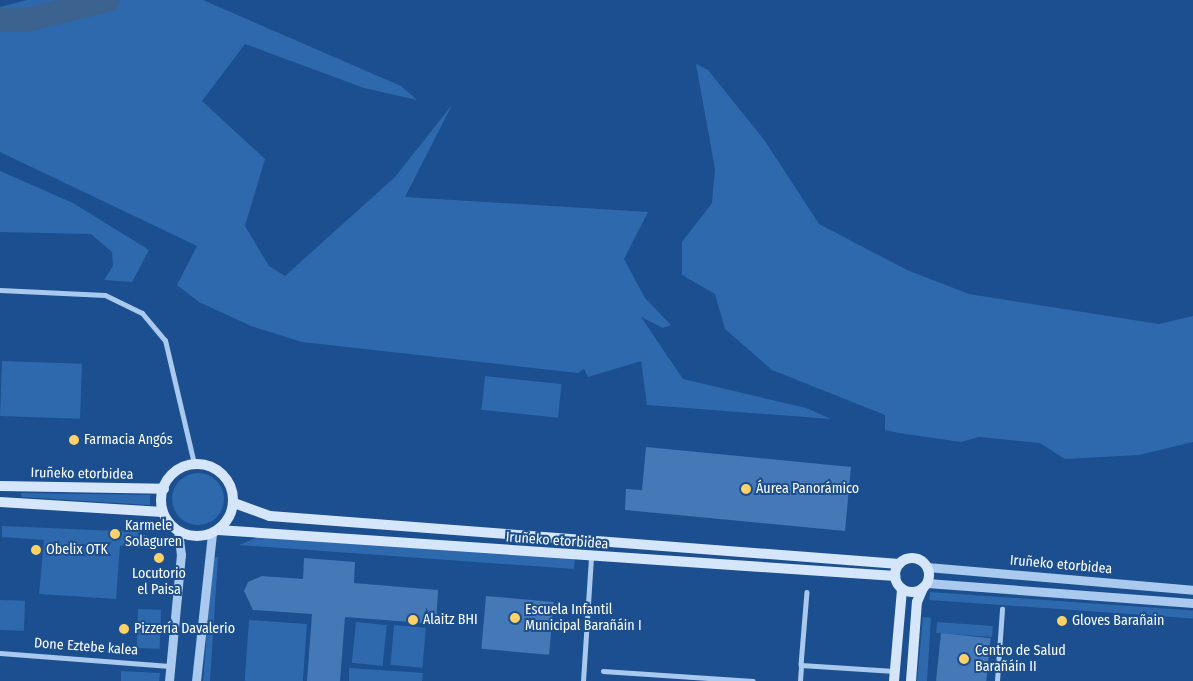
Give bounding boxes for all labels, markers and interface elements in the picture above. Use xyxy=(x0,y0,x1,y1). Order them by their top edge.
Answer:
place label: Farmacia Angós xyxy=(84,432,173,448)
marker: Farmacia Angós xyxy=(68,434,80,446)
street label: Iruñeko etorbidea xyxy=(30,465,134,483)
place label: Áurea Panorámico xyxy=(756,481,859,497)
marker: Áurea Panorámico xyxy=(740,483,752,495)
place label: Karmele Solaguren xyxy=(125,518,182,550)
marker: Karmele Solaguren xyxy=(109,528,121,540)
street label: Iruñeko etorbidea xyxy=(505,529,609,553)
place label: Obelix OTK xyxy=(46,542,108,558)
marker: Obelix OTK xyxy=(30,544,42,556)
marker: Locutorio el Paisa xyxy=(153,552,165,564)
street label: Iruñeko etorbidea xyxy=(1009,552,1113,578)
place label: Locutorio el Paisa xyxy=(132,566,186,598)
place label: Escuela Infantil Municipal Barañáin I xyxy=(525,602,642,634)
place label: Alaitz BHI xyxy=(423,612,478,628)
marker: Escuela Infantil Municipal Barañáin I xyxy=(509,612,521,624)
place label: Gloves Barañain xyxy=(1072,613,1164,629)
marker: Alaitz BHI xyxy=(407,614,419,626)
marker: Gloves Barañain xyxy=(1056,615,1068,627)
place label: Pizzería Davalerio xyxy=(134,621,235,637)
marker: Pizzería Davalerio xyxy=(118,623,130,635)
street label: Done Eztebe kalea xyxy=(33,635,139,659)
place label: Centro de Salud Barañáin II xyxy=(975,643,1066,676)
marker: Centro de Salud Barañáin II xyxy=(957,652,971,666)

